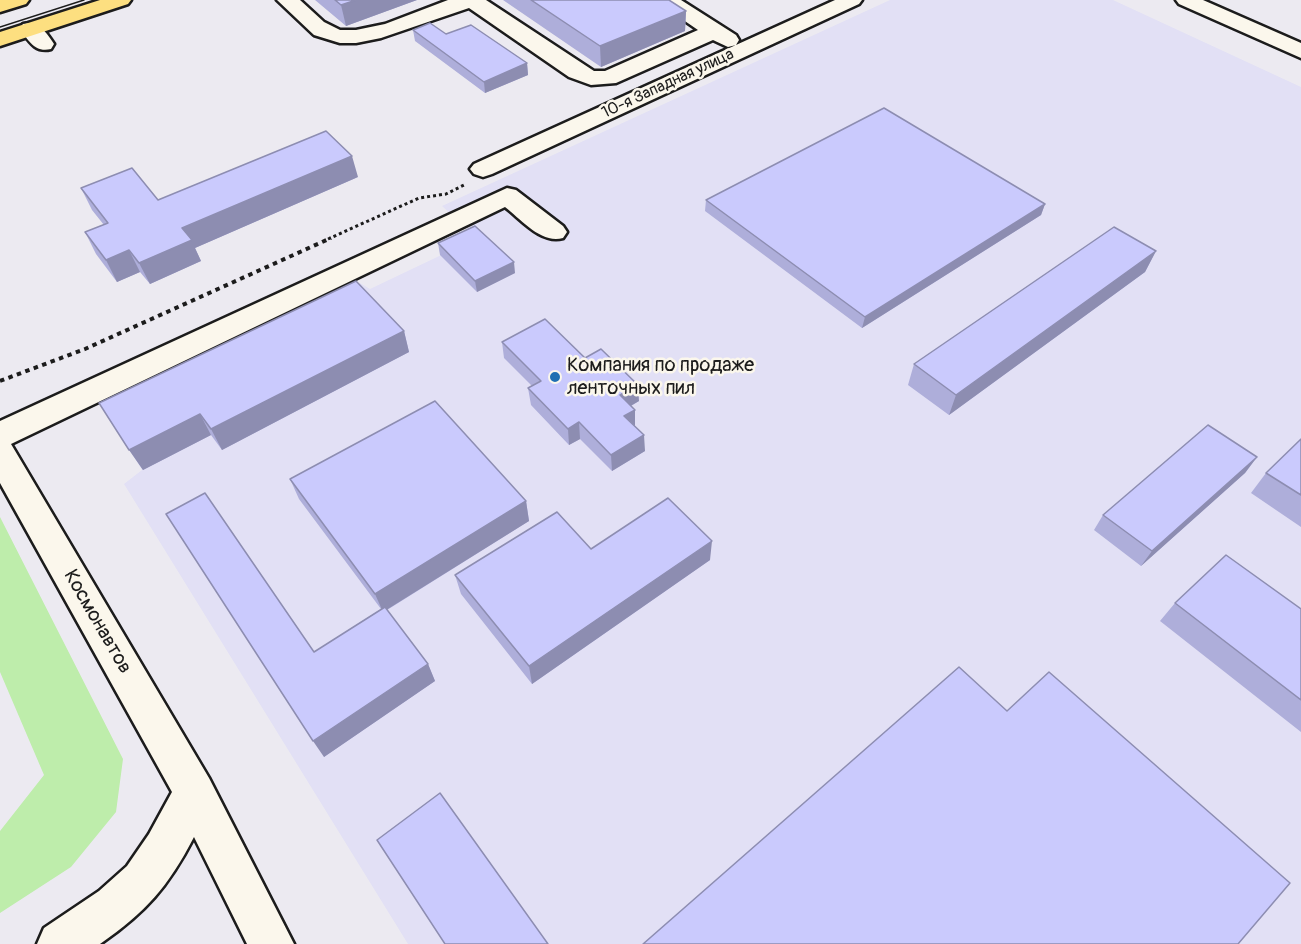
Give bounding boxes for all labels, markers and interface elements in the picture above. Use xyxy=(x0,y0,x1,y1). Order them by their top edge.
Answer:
street label: 10-я Западная улица xyxy=(599,45,737,123)
place label: Компания по продаже ленточных пил xyxy=(567,354,754,401)
marker: Компания по продаже ленточных пил xyxy=(548,370,562,384)
street label: Космонавтов xyxy=(58,566,136,678)

